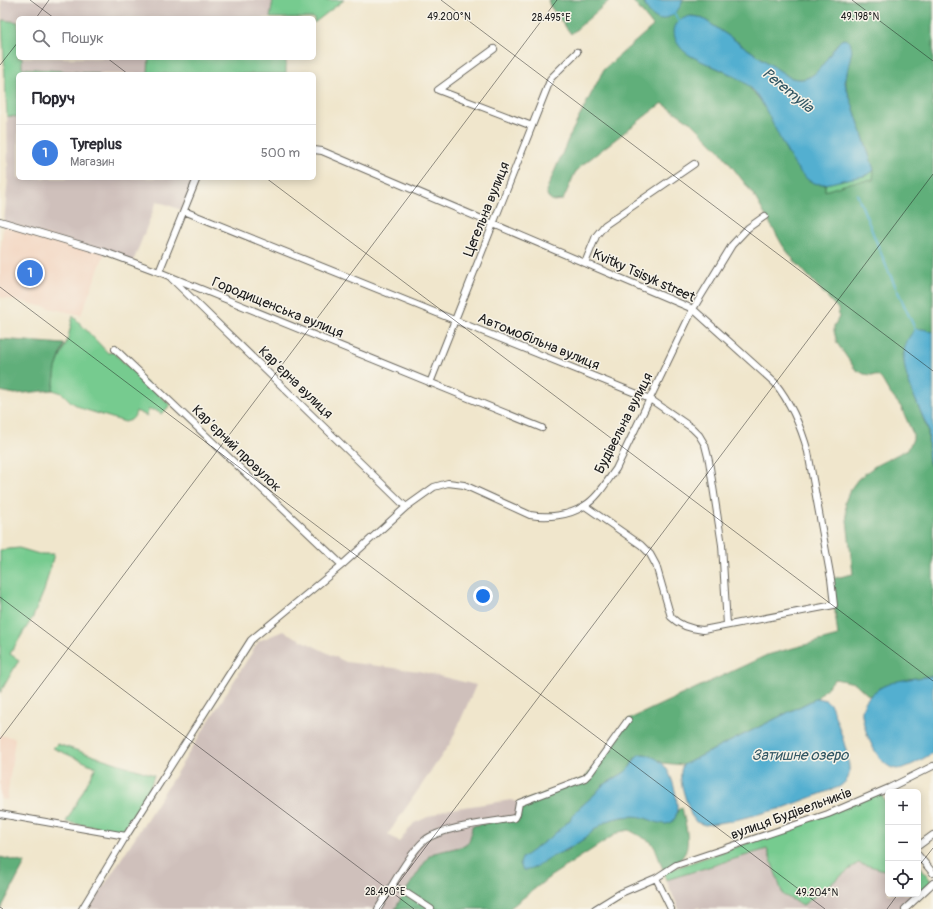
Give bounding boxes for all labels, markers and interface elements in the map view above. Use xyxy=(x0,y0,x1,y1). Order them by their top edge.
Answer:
text: 49.200°N xyxy=(427,11,471,23)
text: 49.198°N xyxy=(841,11,879,23)
text: 28.495°E xyxy=(532,12,570,24)
search box xyxy=(16,16,316,60)
icon: search xyxy=(30,27,52,49)
text: Пошук xyxy=(62,29,104,48)
water label: Peremylia xyxy=(758,64,818,118)
text: Поруч xyxy=(32,88,75,109)
text: Tyreplus xyxy=(70,135,122,154)
text: 1 xyxy=(42,145,48,161)
text: 500 m xyxy=(261,145,300,161)
text: Магазин xyxy=(70,154,114,170)
street label: Цегельна вулиця xyxy=(460,159,513,259)
street label: Kvitky Tsisyk street xyxy=(590,245,698,306)
pin: 1 xyxy=(17,258,43,288)
street label: Городищенська вулиця xyxy=(210,273,346,342)
street label: Автомобільна вулиця xyxy=(475,309,602,374)
street label: Карʼєрна вулиця xyxy=(255,343,336,422)
street label: Будівельна вулиця xyxy=(591,370,656,477)
street label: Карʼєрний провулок xyxy=(188,401,285,495)
your location xyxy=(473,586,493,606)
water label: Затишне озеро xyxy=(752,746,849,765)
street label: вулиця Будівельників xyxy=(728,784,854,843)
map controls xyxy=(885,789,921,897)
button: + xyxy=(885,789,921,825)
button: − xyxy=(885,825,921,861)
button: locate xyxy=(885,861,921,897)
text: 28.490°E xyxy=(365,886,405,898)
text: 49.204°N xyxy=(796,887,838,899)

